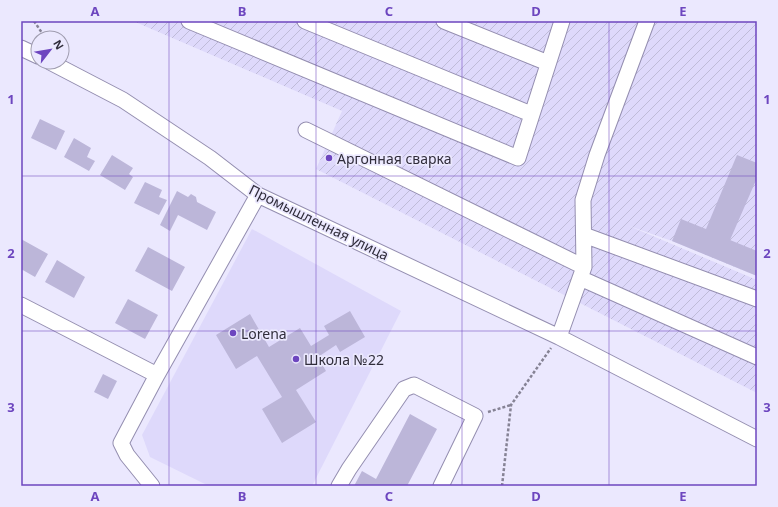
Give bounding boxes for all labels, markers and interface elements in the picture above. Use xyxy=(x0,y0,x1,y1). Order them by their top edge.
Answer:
text: A xyxy=(91,2,100,20)
text: B xyxy=(238,2,246,20)
text: C xyxy=(385,2,393,20)
text: D xyxy=(531,2,541,20)
text: E xyxy=(679,2,687,20)
north arrow xyxy=(30,30,70,70)
text: N xyxy=(50,37,68,52)
text: 1 xyxy=(7,90,15,108)
text: 1 xyxy=(763,90,771,108)
place label: Аргонная сварка xyxy=(337,149,451,168)
marker: Аргонная сварка xyxy=(324,153,334,163)
street label: Промышленная улица xyxy=(246,180,392,264)
text: 2 xyxy=(7,244,15,262)
text: 2 xyxy=(763,244,771,262)
place label: Lorena xyxy=(241,324,287,343)
marker: Lorena xyxy=(228,328,238,338)
place label: Школа №22 xyxy=(304,350,384,369)
marker: Школа №22 xyxy=(291,354,301,364)
text: 3 xyxy=(7,398,15,416)
text: 3 xyxy=(763,398,771,416)
text: A xyxy=(91,487,100,505)
text: B xyxy=(238,487,246,505)
text: C xyxy=(385,487,393,505)
text: D xyxy=(531,487,541,505)
text: E xyxy=(679,487,687,505)

